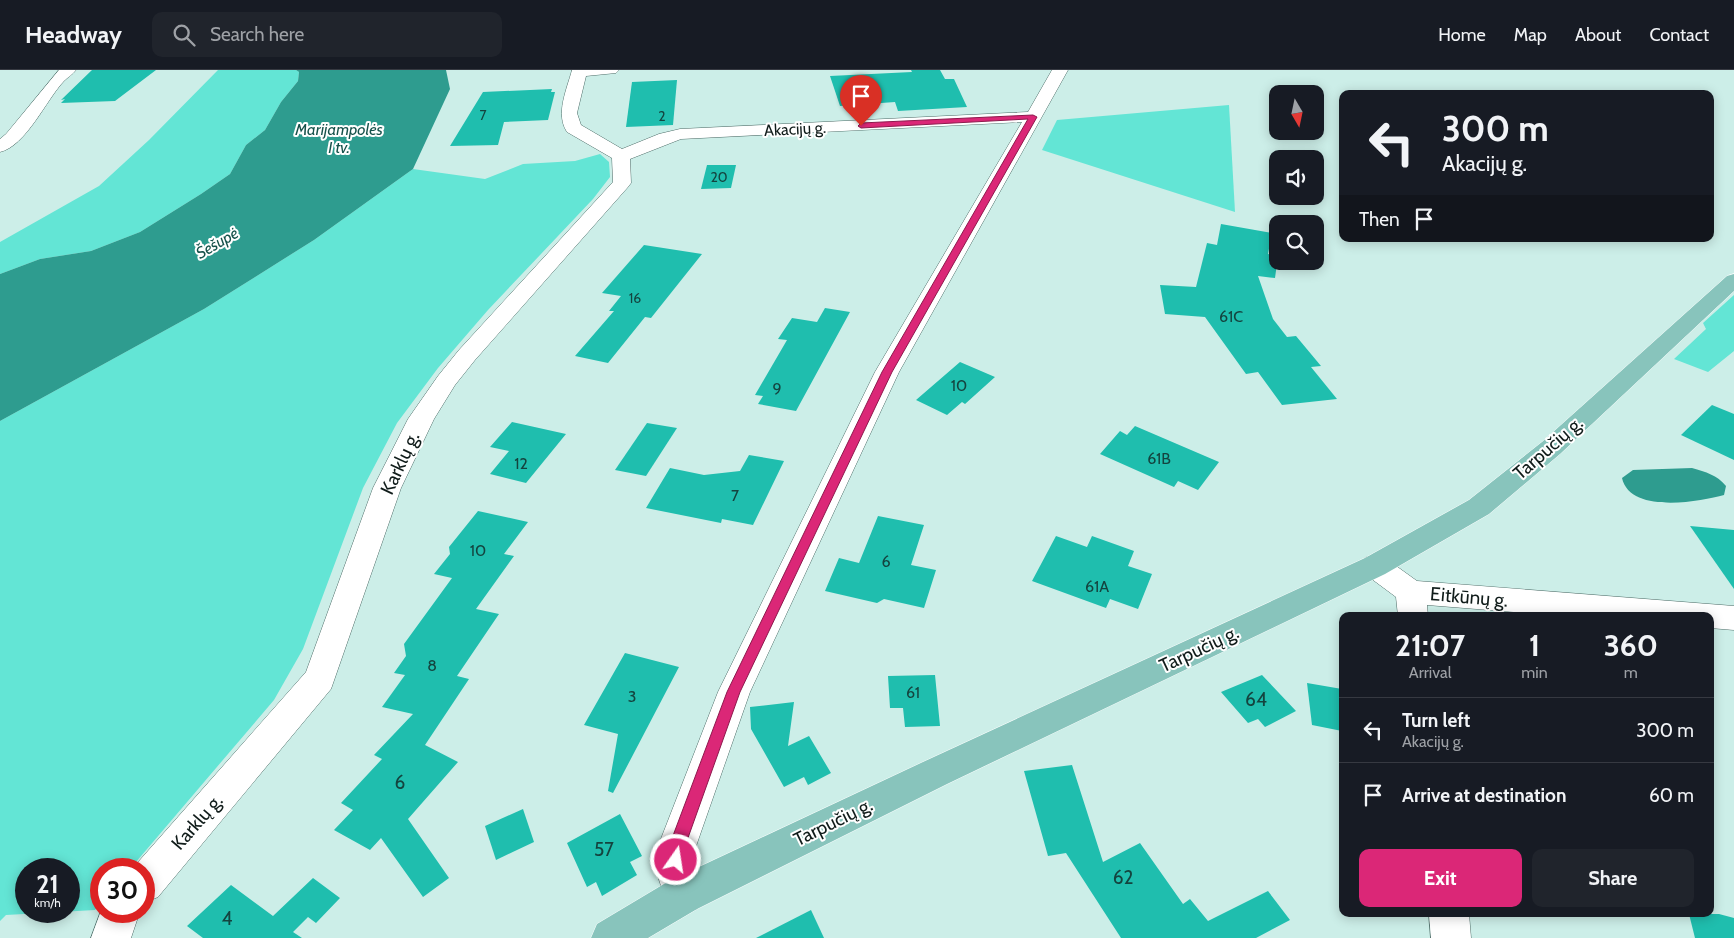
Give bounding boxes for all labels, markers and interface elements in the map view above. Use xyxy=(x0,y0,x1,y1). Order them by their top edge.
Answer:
search box xyxy=(152,12,502,57)
text: Headway xyxy=(25,20,122,49)
icon: search xyxy=(170,21,198,49)
text: Search here xyxy=(210,23,304,46)
text: Home xyxy=(1438,24,1486,46)
text: Map xyxy=(1514,24,1547,46)
text: About xyxy=(1575,24,1621,46)
text: Contact xyxy=(1649,24,1709,46)
pin xyxy=(840,75,882,126)
icon: arrive xyxy=(847,82,875,110)
north arrow xyxy=(1269,85,1324,140)
map controls xyxy=(1269,85,1324,270)
house number: 7 xyxy=(479,106,487,124)
house number: 2 xyxy=(658,107,666,125)
text: 300 m xyxy=(1442,107,1549,150)
icon: left xyxy=(1359,110,1424,175)
street label: Akacijų g. xyxy=(764,118,826,140)
water label: Marijampolės I tv. xyxy=(294,120,383,157)
button: sound xyxy=(1269,150,1324,205)
text: Akacijų g. xyxy=(1442,150,1527,177)
house number: 20 xyxy=(710,168,728,186)
icon: arrive xyxy=(1410,205,1438,233)
text: Then xyxy=(1359,208,1400,231)
button: search xyxy=(1269,215,1324,270)
water label: Šešupė xyxy=(192,223,242,263)
house number: 16 xyxy=(629,289,641,307)
house number: 61C xyxy=(1219,307,1243,326)
house number: 10 xyxy=(951,376,967,395)
house number: 9 xyxy=(772,379,782,398)
street label: Tarpučių g. xyxy=(1508,411,1588,485)
street label: Karklų g. xyxy=(376,428,424,498)
house number: 61B xyxy=(1147,449,1171,468)
house number: 12 xyxy=(514,454,528,473)
house number: 7 xyxy=(731,486,739,505)
house number: 10 xyxy=(470,541,486,560)
house number: 6 xyxy=(881,552,891,571)
house number: 61A xyxy=(1085,577,1109,596)
street label: Eitkūnų g. xyxy=(1429,582,1509,612)
street label: Tarpučių g. xyxy=(1156,621,1242,677)
text: 21:07 xyxy=(1395,627,1465,664)
text: 1 xyxy=(1529,627,1540,664)
text: 360 xyxy=(1604,627,1658,664)
house number: 8 xyxy=(427,656,437,675)
text: Arrival xyxy=(1409,663,1451,682)
text: min xyxy=(1521,663,1548,682)
text: m xyxy=(1624,663,1638,682)
house number: 61 xyxy=(906,683,920,702)
house number: 3 xyxy=(628,687,636,706)
house number: 64 xyxy=(1245,688,1267,711)
text: Turn left xyxy=(1402,709,1470,732)
icon: left xyxy=(1359,716,1387,744)
text: 300 m xyxy=(1636,719,1694,742)
text: Akacijų g. xyxy=(1402,732,1464,751)
house number: 6 xyxy=(395,771,405,794)
icon: arrive xyxy=(1359,781,1387,809)
text: Arrive at destination xyxy=(1402,784,1566,807)
text: 60 m xyxy=(1649,784,1694,807)
street label: Karklų g. xyxy=(166,789,228,855)
street label: Tarpučių g. xyxy=(790,793,876,851)
position arrow xyxy=(649,833,701,885)
house number: 57 xyxy=(594,838,614,861)
button: Exit xyxy=(1359,849,1522,907)
button: Share xyxy=(1532,849,1694,907)
speed limit sign: 30 xyxy=(90,858,155,923)
house number: 62 xyxy=(1113,866,1133,889)
text: 21 xyxy=(36,869,59,899)
text: km/h xyxy=(34,895,61,910)
house number: 4 xyxy=(222,907,233,930)

